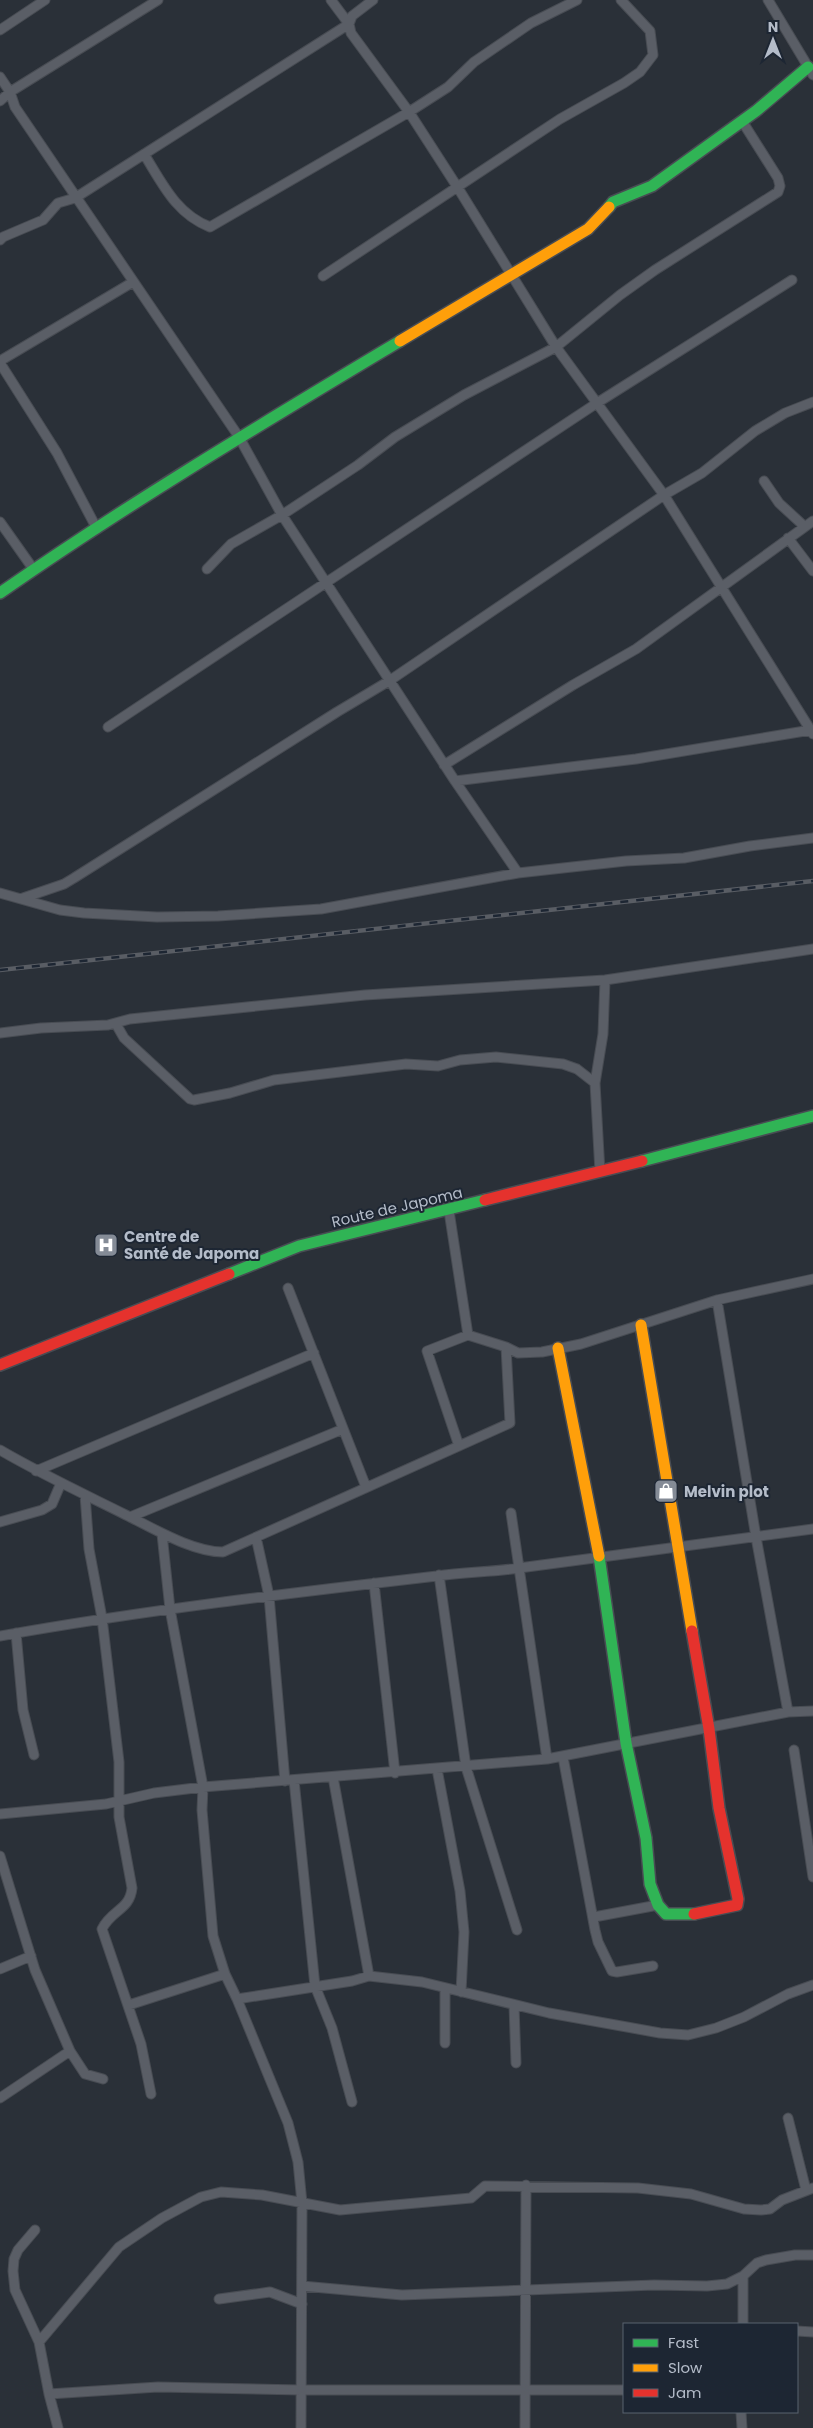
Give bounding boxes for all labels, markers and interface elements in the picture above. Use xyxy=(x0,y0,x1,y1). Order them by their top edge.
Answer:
north arrow xyxy=(748,15,798,65)
text: N xyxy=(768,17,778,37)
street label: Route de Japoma xyxy=(329,1182,465,1232)
place label: Centre de Santé de Japoma xyxy=(124,1226,259,1264)
hospital icon: Centre de Santé de Japoma xyxy=(93,1232,119,1258)
shop icon: Melvin plot xyxy=(653,1478,679,1504)
place label: Melvin plot xyxy=(684,1481,769,1502)
legend xyxy=(623,2323,798,2413)
text: Fast xyxy=(668,2332,699,2353)
text: Slow xyxy=(668,2357,703,2378)
text: Jam xyxy=(668,2382,702,2403)

